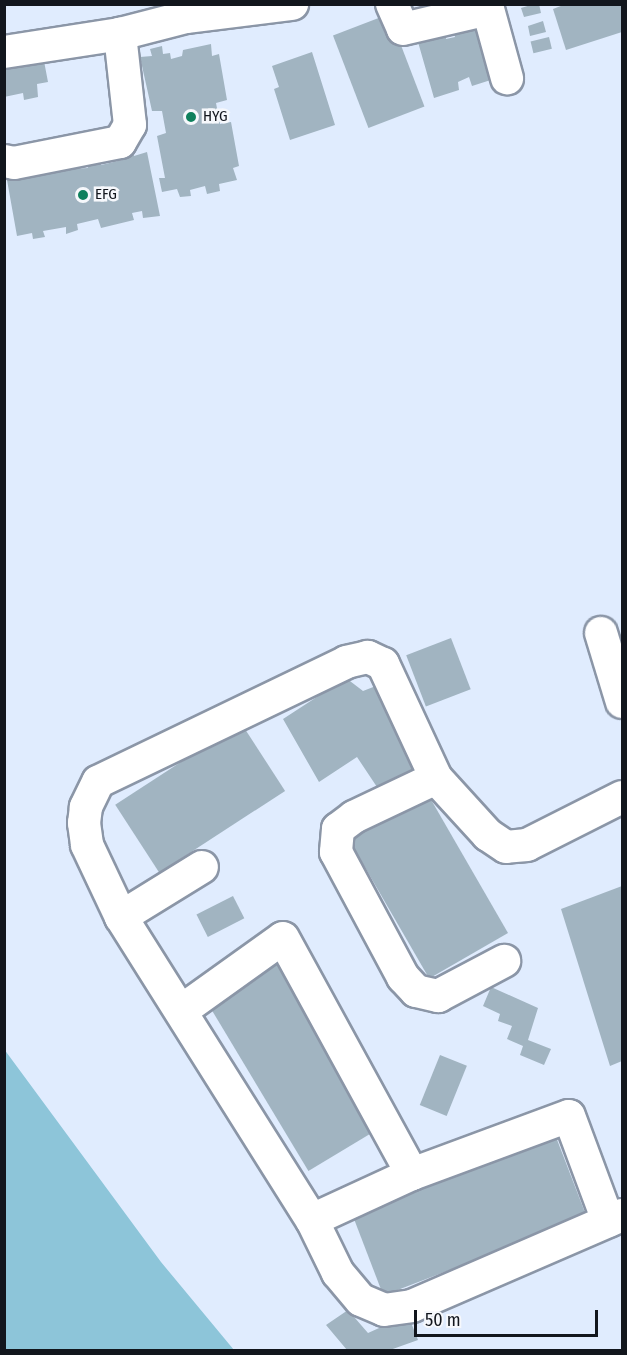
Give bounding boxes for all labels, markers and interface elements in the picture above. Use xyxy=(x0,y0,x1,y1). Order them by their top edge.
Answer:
place label: HYG xyxy=(203,108,228,126)
marker: HYG xyxy=(184,110,198,124)
place label: EFG xyxy=(95,186,117,204)
marker: EFG xyxy=(76,188,90,202)
scale bar xyxy=(417,1298,602,1336)
text: 50 m xyxy=(425,1309,461,1331)

